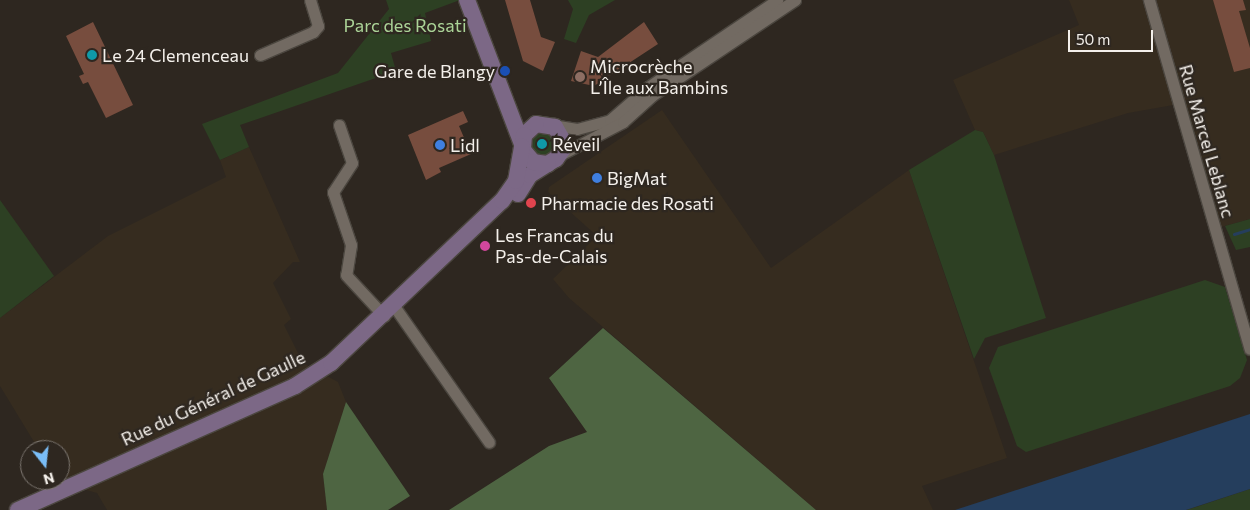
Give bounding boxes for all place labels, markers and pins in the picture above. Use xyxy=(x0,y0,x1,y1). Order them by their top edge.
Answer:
place label: Le 24 Clemenceau xyxy=(102,44,249,66)
marker: Le 24 Clemenceau xyxy=(86,49,98,61)
place label: Microcrèche L’Île aux Bambins xyxy=(590,56,728,98)
place label: Gare de Blangy xyxy=(374,60,495,82)
marker: Gare de Blangy xyxy=(499,65,511,77)
marker: Microcrèche L’Île aux Bambins xyxy=(574,71,586,83)
place label: Réveil xyxy=(552,133,600,155)
place label: Lidl xyxy=(450,134,480,156)
marker: Réveil xyxy=(536,138,548,150)
marker: Lidl xyxy=(434,139,446,151)
place label: BigMat xyxy=(607,167,667,189)
marker: BigMat xyxy=(591,172,603,184)
place label: Pharmacie des Rosati xyxy=(541,192,714,214)
marker: Pharmacie des Rosati xyxy=(525,197,537,209)
place label: Les Francas du Pas-de-Calais xyxy=(495,225,614,268)
marker: Les Francas du Pas-de-Calais xyxy=(479,240,491,252)

